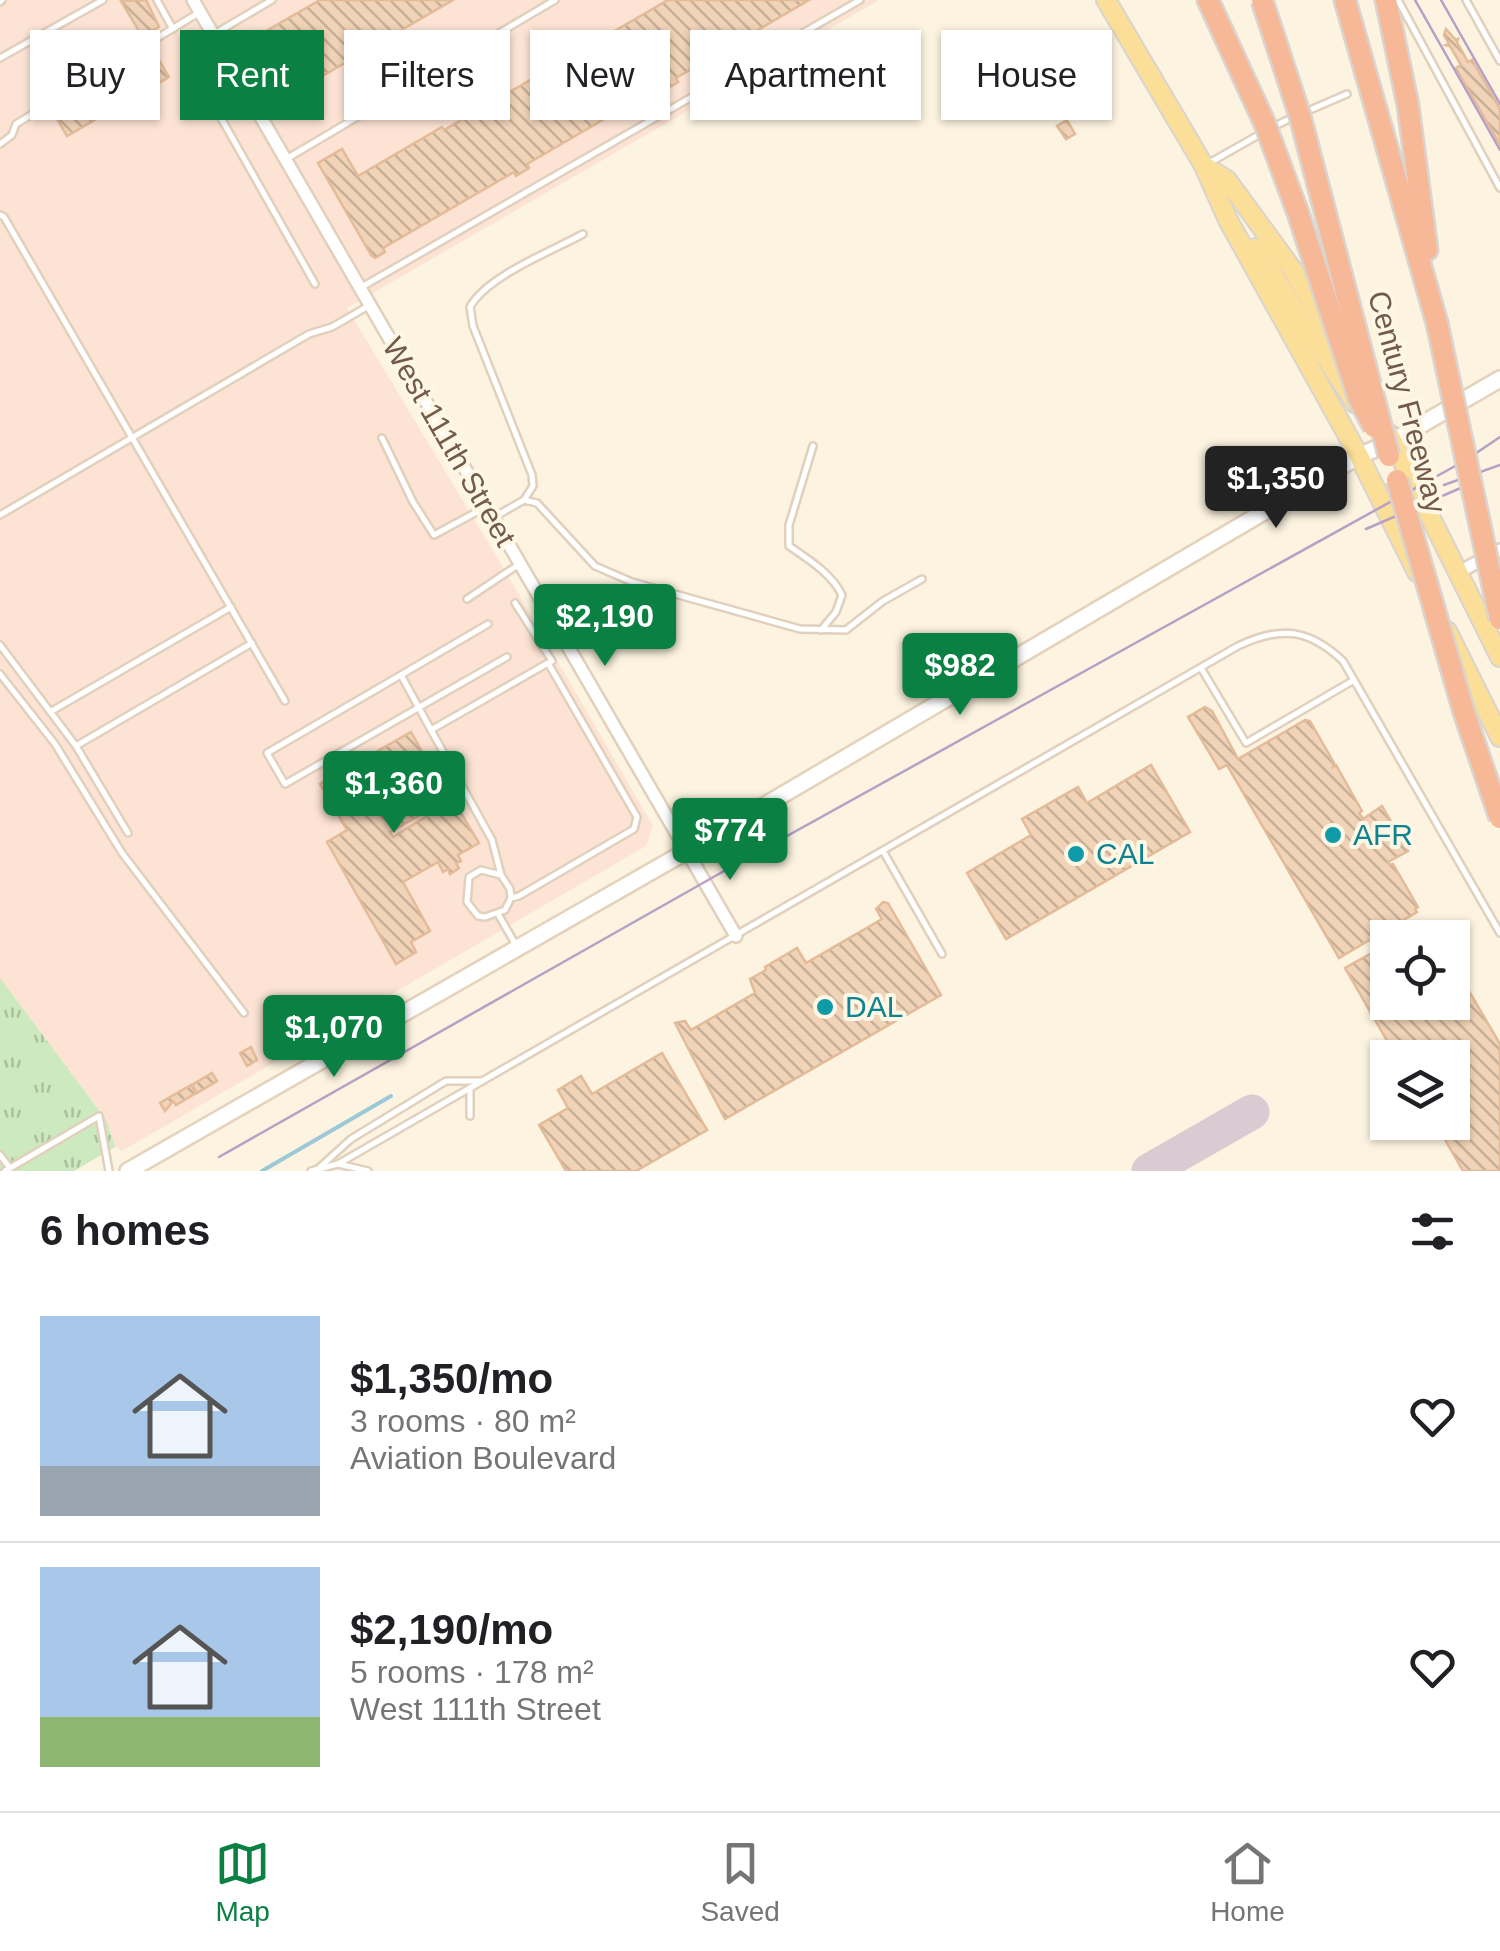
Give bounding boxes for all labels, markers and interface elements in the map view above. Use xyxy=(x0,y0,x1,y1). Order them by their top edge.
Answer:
chip: Buy xyxy=(30,30,160,120)
chip: Rent xyxy=(180,30,324,120)
chip: Filters xyxy=(344,30,510,120)
chip: New xyxy=(530,30,670,120)
chip: Apartment xyxy=(690,30,921,120)
chip: House xyxy=(941,30,1112,120)
street label: Century Freeway xyxy=(1362,287,1453,516)
street label: West 111th Street xyxy=(376,332,523,552)
pin: $1,350 xyxy=(1195,446,1357,531)
text: $1,350 xyxy=(1227,460,1325,496)
pin: $2,190 xyxy=(524,584,686,669)
text: $2,190 xyxy=(556,598,654,634)
pin: $982 xyxy=(901,633,1019,718)
text: $982 xyxy=(924,647,996,683)
pin: $1,360 xyxy=(313,751,475,836)
text: $1,360 xyxy=(345,765,443,801)
pin: $774 xyxy=(671,798,789,883)
text: $774 xyxy=(694,812,766,848)
place label: AFR xyxy=(1353,818,1413,851)
marker: AFR xyxy=(1322,824,1344,846)
place label: CAL xyxy=(1096,837,1154,870)
marker: CAL xyxy=(1065,843,1087,865)
map controls xyxy=(1370,920,1470,1140)
button: locate xyxy=(1370,920,1470,1020)
place label: DAL xyxy=(845,990,903,1023)
pin: $1,070 xyxy=(253,995,415,1080)
marker: DAL xyxy=(814,996,836,1018)
text: $1,070 xyxy=(285,1009,383,1045)
button: layers xyxy=(1370,1040,1470,1140)
icon: filters xyxy=(1405,1204,1460,1259)
text: 6 homes xyxy=(40,1207,210,1254)
text: $1,350/mo xyxy=(350,1355,553,1402)
icon: home xyxy=(120,1356,240,1476)
icon: heart xyxy=(1405,1389,1460,1444)
text: 3 rooms · 80 m² xyxy=(350,1403,576,1439)
text: Aviation Boulevard xyxy=(350,1440,616,1476)
text: $2,190/mo xyxy=(350,1606,553,1653)
icon: home xyxy=(120,1607,240,1727)
icon: heart xyxy=(1405,1640,1460,1695)
text: 5 rooms · 178 m² xyxy=(350,1654,594,1690)
text: West 111th Street xyxy=(350,1691,601,1727)
tab: Map xyxy=(215,1836,270,1928)
tab: Saved xyxy=(700,1836,780,1928)
tab: Home xyxy=(1210,1836,1285,1928)

